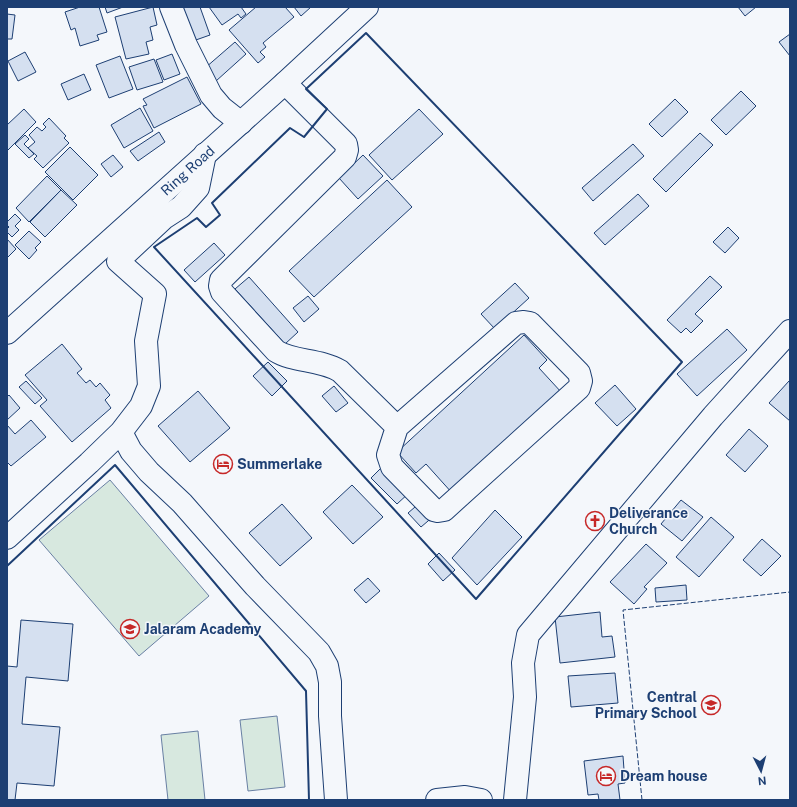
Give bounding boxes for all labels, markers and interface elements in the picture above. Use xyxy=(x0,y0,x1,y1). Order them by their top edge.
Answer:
street label: Ring Road xyxy=(158,142,218,199)
hotel icon: Summerlake xyxy=(212,453,234,475)
place label: Summerlake xyxy=(237,456,322,472)
place label: Deliverance Church xyxy=(609,505,688,537)
church icon: Deliverance Church xyxy=(584,510,606,532)
school or university icon: Jalaram Academy xyxy=(119,618,141,640)
place label: Jalaram Academy xyxy=(144,621,262,637)
place label: Central Primary School xyxy=(595,689,697,721)
school or university icon: Central Primary School xyxy=(700,694,722,716)
north arrow xyxy=(741,751,781,791)
hotel icon: Dream house xyxy=(595,765,617,787)
place label: Dream house xyxy=(620,768,708,784)
text: N xyxy=(757,775,767,787)

